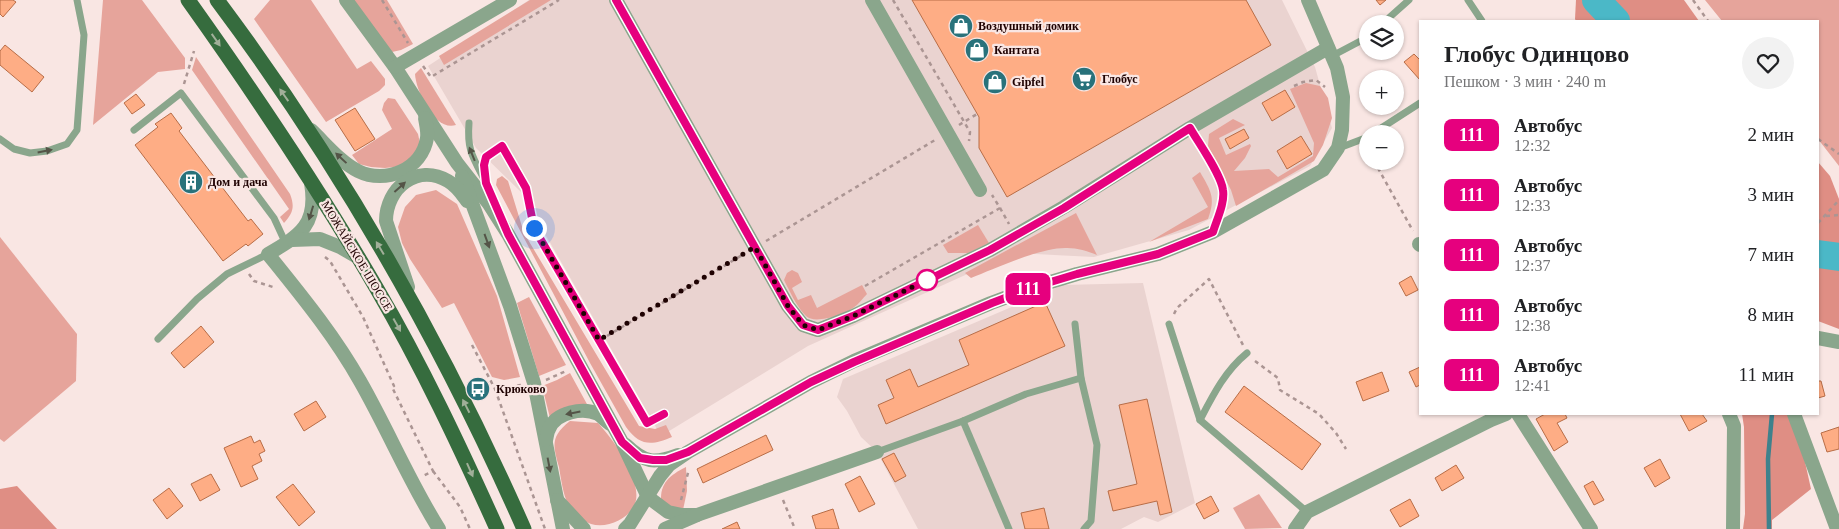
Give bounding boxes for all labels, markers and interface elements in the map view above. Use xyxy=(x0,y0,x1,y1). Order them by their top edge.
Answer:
shop icon: Воздушный домик xyxy=(948,13,974,39)
map controls xyxy=(1359,15,1404,170)
button: layers xyxy=(1359,15,1404,60)
place label: Воздушный домик xyxy=(978,19,1079,33)
one-way arrow xyxy=(211,33,221,47)
shop icon: Кантата xyxy=(964,37,990,63)
button: heart xyxy=(1742,37,1794,89)
text: Глобус Одинцово xyxy=(1444,41,1629,67)
place label: Кантата xyxy=(994,43,1039,57)
supermarket icon: Глобус xyxy=(1071,66,1097,92)
shop icon: Gipfel xyxy=(982,69,1008,95)
button: + xyxy=(1359,70,1404,115)
place label: Глобус xyxy=(1102,72,1138,86)
text: Пешком · 3 мин · 240 m xyxy=(1444,73,1606,90)
place label: Gipfel xyxy=(1012,75,1045,89)
one-way arrow xyxy=(279,89,289,102)
text: Автобус xyxy=(1514,115,1582,136)
text: 2 мин xyxy=(1747,124,1794,145)
button: − xyxy=(1359,125,1404,170)
text: 111 xyxy=(1459,125,1484,145)
text: 12:32 xyxy=(1514,137,1550,154)
one-way arrow xyxy=(37,146,53,154)
one-way arrow xyxy=(468,147,475,162)
one-way arrow xyxy=(334,152,347,163)
building icon: Дом и дача xyxy=(178,169,204,195)
place label: Дом и дача xyxy=(208,175,267,189)
text: Автобус xyxy=(1514,175,1582,196)
one-way arrow xyxy=(394,182,406,193)
text: 3 мин xyxy=(1747,184,1794,205)
text: 111 xyxy=(1459,185,1484,205)
text: 12:33 xyxy=(1514,197,1550,214)
street label: МОЖАЙСКОЕ ШОССЕ xyxy=(319,198,395,314)
one-way arrow xyxy=(306,206,314,221)
your location xyxy=(522,216,547,241)
one-way arrow xyxy=(484,234,491,249)
text: Автобус xyxy=(1514,235,1582,256)
one-way arrow xyxy=(375,241,384,254)
text: 7 мин xyxy=(1747,244,1794,265)
text: 111 xyxy=(1459,245,1484,265)
text: 12:37 xyxy=(1514,257,1550,274)
unlabelled marker xyxy=(916,269,938,291)
line badge: 111 xyxy=(999,273,1057,305)
text: 111 xyxy=(1015,279,1041,299)
text: Автобус xyxy=(1514,295,1582,316)
text: 8 мин xyxy=(1747,304,1794,325)
text: 111 xyxy=(1459,305,1484,325)
text: 12:38 xyxy=(1514,317,1550,334)
one-way arrow xyxy=(392,318,401,332)
text: Автобус xyxy=(1514,355,1582,376)
text: 11 мин xyxy=(1739,364,1794,385)
text: 111 xyxy=(1459,365,1484,385)
bus stop icon: Крюково xyxy=(465,376,491,402)
text: 12:41 xyxy=(1514,377,1550,394)
place label: Крюково xyxy=(496,382,545,396)
one-way arrow xyxy=(462,399,470,413)
one-way arrow xyxy=(565,409,580,417)
one-way arrow xyxy=(546,457,554,473)
one-way arrow xyxy=(467,463,475,477)

